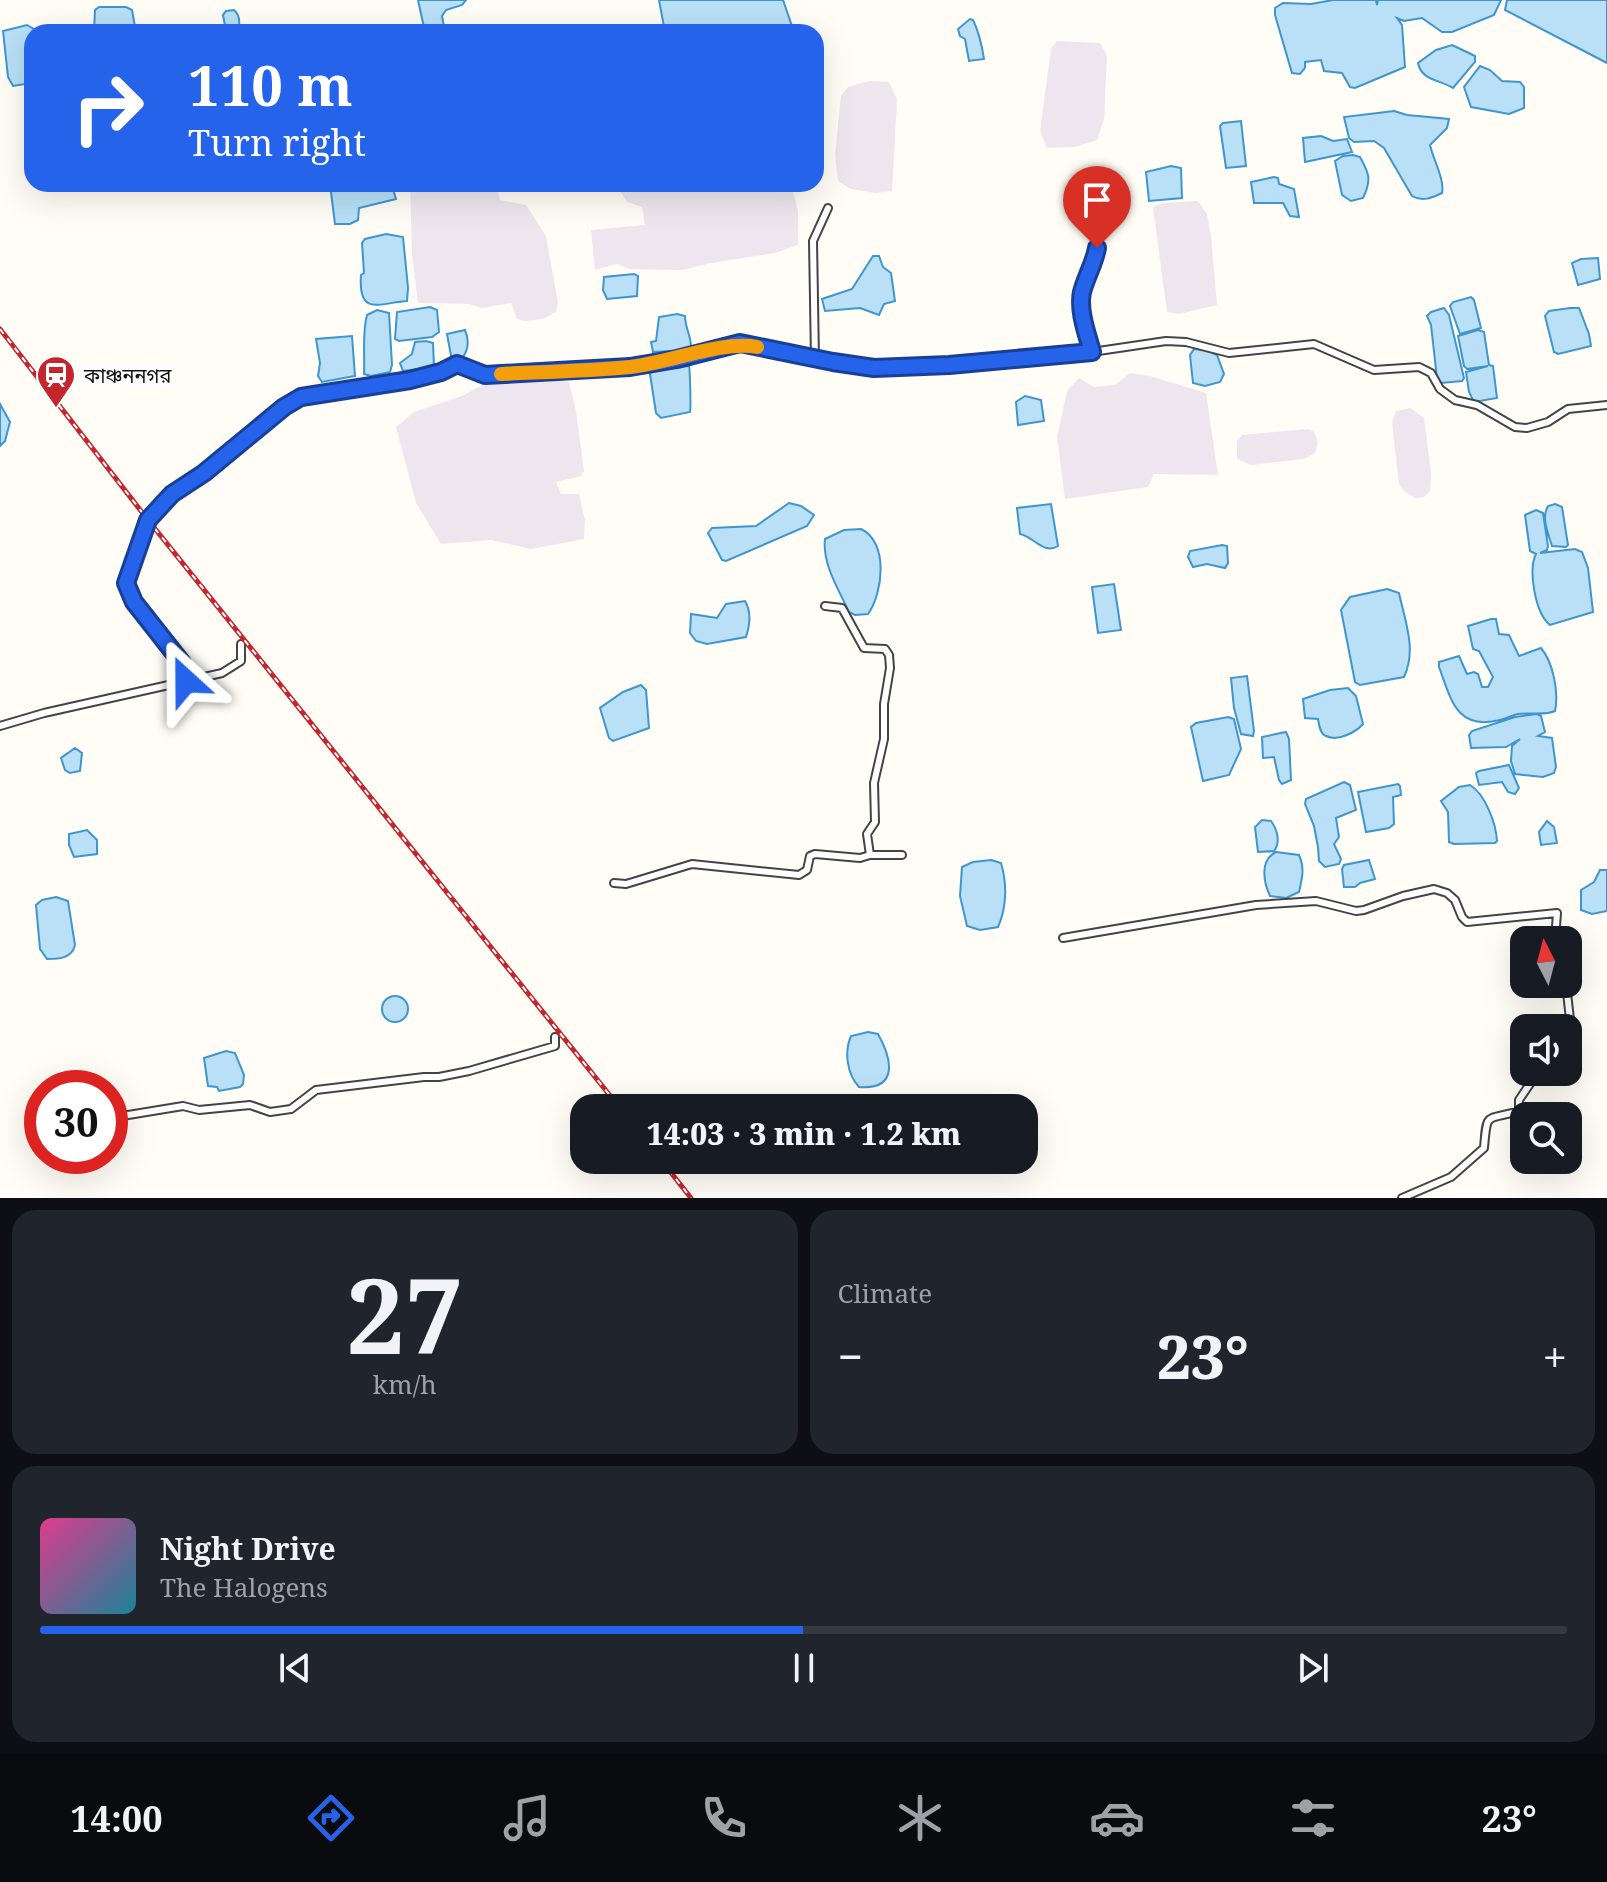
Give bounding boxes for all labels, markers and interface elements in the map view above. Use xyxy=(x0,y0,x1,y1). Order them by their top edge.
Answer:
text: 110 m xyxy=(188,46,353,122)
icon: right xyxy=(56,56,160,160)
text: Turn right xyxy=(188,118,366,167)
pin xyxy=(1063,166,1131,248)
icon: arrive xyxy=(1075,178,1119,222)
station icon: কাঞ্চননগর xyxy=(35,354,77,409)
place label: কাঞ্চননগর xyxy=(83,362,173,389)
position arrow xyxy=(144,639,228,723)
north arrow xyxy=(1510,926,1582,998)
map controls xyxy=(1510,926,1582,1174)
button: sound xyxy=(1510,1014,1582,1086)
speed limit sign: 30 xyxy=(24,1070,128,1174)
button: search xyxy=(1510,1102,1582,1174)
text: 14:03 · 3 min · 1.2 km xyxy=(647,1113,961,1154)
text: 27 xyxy=(346,1243,464,1384)
text: Climate xyxy=(838,1275,932,1311)
text: 23° xyxy=(1157,1315,1249,1397)
text: − xyxy=(838,1326,863,1386)
text: + xyxy=(1542,1326,1567,1386)
text: km/h xyxy=(373,1366,437,1402)
text: Night Drive xyxy=(160,1528,336,1569)
text: The Halogens xyxy=(160,1569,328,1605)
icon: previous xyxy=(273,1646,317,1690)
icon: pause xyxy=(782,1646,826,1690)
icon: next xyxy=(1291,1646,1335,1690)
icon: directions xyxy=(303,1790,359,1846)
icon: music xyxy=(499,1790,555,1846)
icon: phone xyxy=(696,1790,752,1846)
icon: climate xyxy=(892,1790,948,1846)
icon: car xyxy=(1089,1790,1145,1846)
icon: filters xyxy=(1285,1790,1341,1846)
text: 14:00 xyxy=(70,1794,163,1843)
text: 23° xyxy=(1482,1794,1537,1843)

